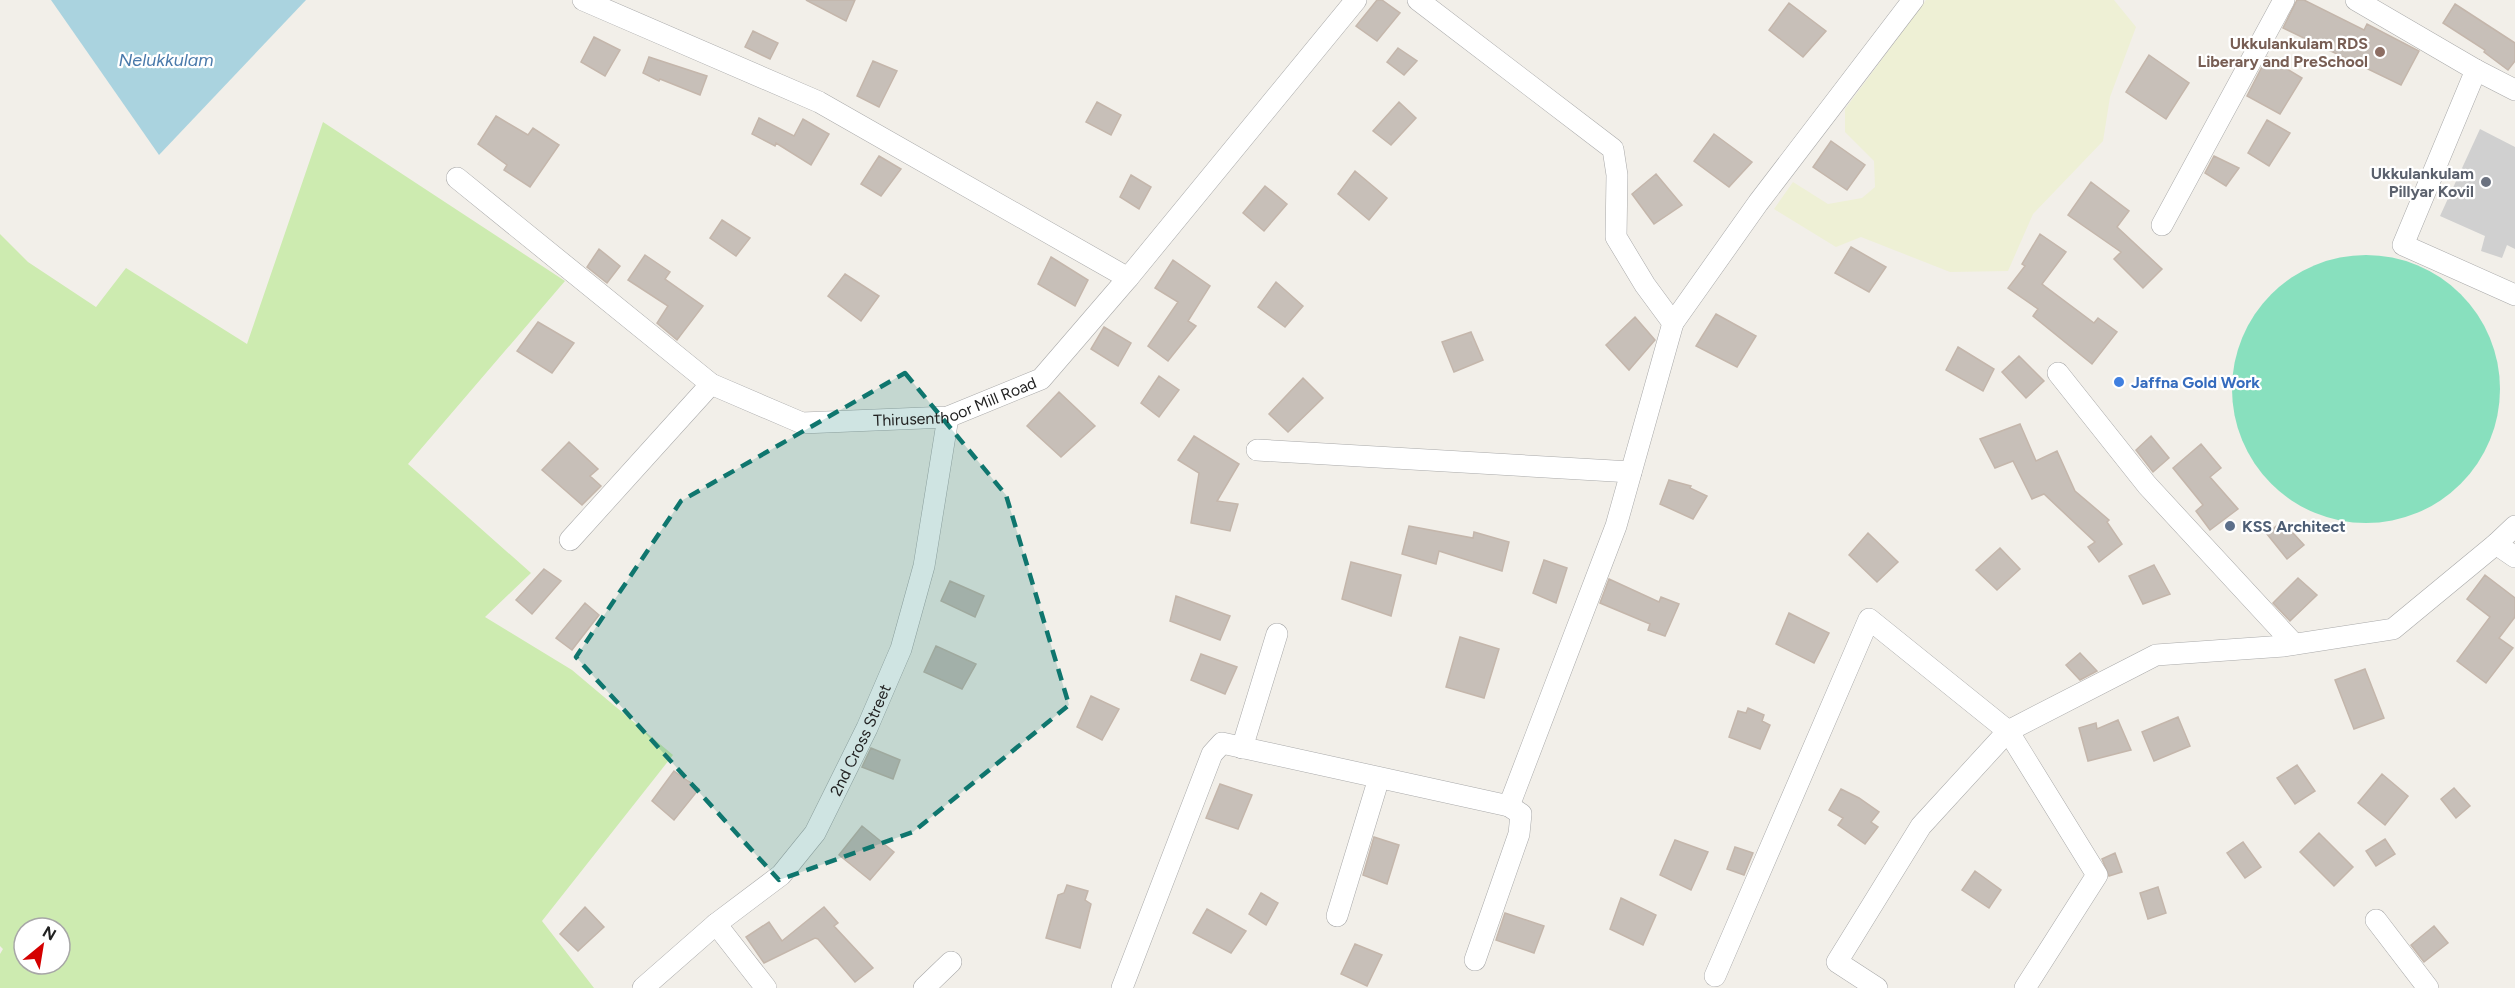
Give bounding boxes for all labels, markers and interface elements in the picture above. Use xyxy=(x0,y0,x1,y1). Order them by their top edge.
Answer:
place label: Ukkulankulam RDS Liberary and PreSchool xyxy=(2198,34,2368,71)
marker: Ukkulankulam RDS Liberary and PreSchool xyxy=(2373,45,2387,59)
water label: Nelukkulam xyxy=(118,49,214,71)
place label: Ukkulankulam Pillyar Kovil xyxy=(2371,164,2474,201)
marker: Ukkulankulam Pillyar Kovil xyxy=(2479,175,2493,189)
street label: Thirusenthoor Mill Road xyxy=(873,373,1039,430)
place label: Jaffna Gold Work xyxy=(2131,373,2260,392)
marker: Jaffna Gold Work xyxy=(2112,375,2126,389)
place label: KSS Architect xyxy=(2242,517,2346,536)
marker: KSS Architect xyxy=(2223,519,2237,533)
street label: 2nd Cross Street xyxy=(826,681,894,799)
north arrow xyxy=(12,916,72,976)
text: N xyxy=(39,922,59,945)

